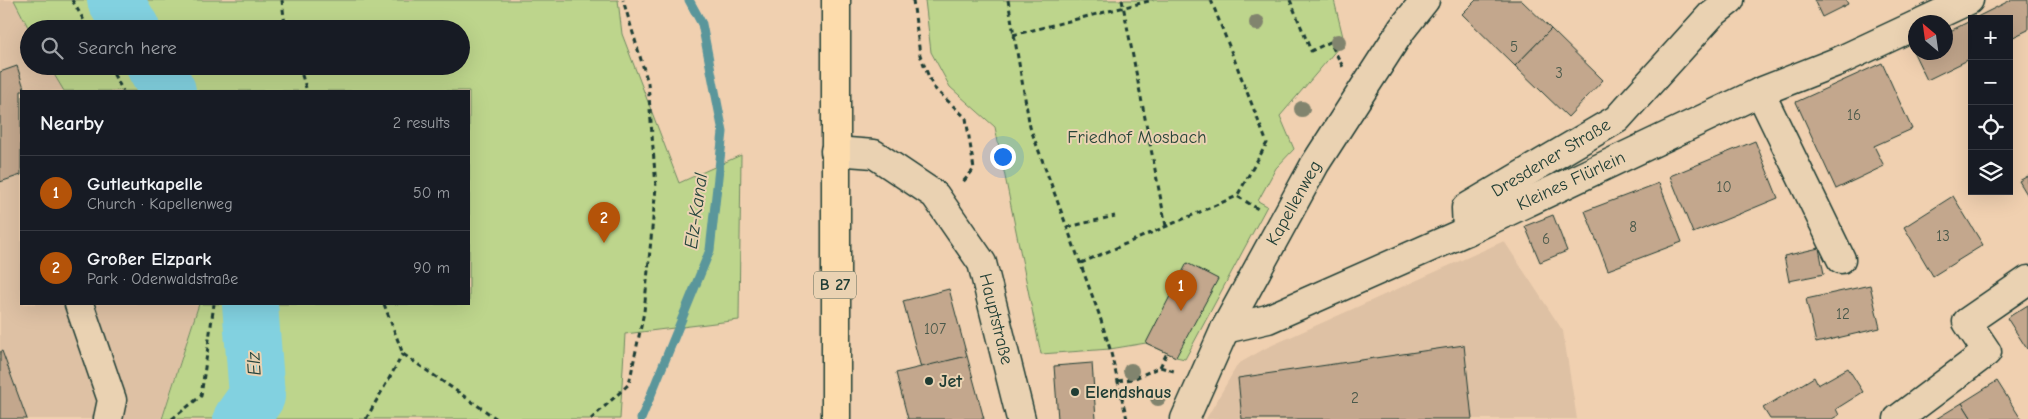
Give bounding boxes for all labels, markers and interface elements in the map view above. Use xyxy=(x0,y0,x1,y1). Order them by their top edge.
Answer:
north arrow xyxy=(1908,15,1953,60)
map controls xyxy=(1968,15,2013,195)
button: + xyxy=(1968,15,2013,60)
search box xyxy=(20,20,470,75)
icon: search xyxy=(38,34,66,62)
text: Search here xyxy=(78,37,177,59)
house number: 5 xyxy=(1510,38,1518,56)
button: − xyxy=(1968,60,2013,105)
house number: 3 xyxy=(1555,64,1563,82)
button: locate xyxy=(1968,105,2013,150)
house number: 16 xyxy=(1847,106,1861,124)
text: Nearby xyxy=(40,111,104,135)
text: 2 results xyxy=(393,114,450,132)
street label: Dresdener Straße xyxy=(1488,114,1614,202)
park label: Friedhof Mosbach xyxy=(1067,127,1207,148)
your location xyxy=(990,144,1016,170)
street label: Kleines Flürlein xyxy=(1513,147,1629,215)
button: layers xyxy=(1968,150,2013,195)
street label: Kapellenweg xyxy=(1262,157,1326,249)
water label: Elz-Kanal xyxy=(680,171,712,250)
text: Gutleutkapelle xyxy=(87,173,203,195)
house number: 10 xyxy=(1716,178,1732,196)
text: 1 xyxy=(53,184,59,202)
text: 50 m xyxy=(413,184,450,202)
text: Church · Kapellenweg xyxy=(87,195,233,213)
pin: 2 xyxy=(588,202,620,243)
house number: 8 xyxy=(1629,218,1637,236)
house number: 13 xyxy=(1936,227,1950,245)
house number: 6 xyxy=(1542,230,1550,248)
text: Großer Elzpark xyxy=(87,248,212,270)
text: 2 xyxy=(52,259,60,277)
text: 90 m xyxy=(413,259,450,277)
text: Park · Odenwaldstraße xyxy=(87,270,238,288)
pin: 1 xyxy=(1165,270,1197,311)
street label: Hauptstraße xyxy=(975,271,1017,367)
road number: B 27 xyxy=(814,272,856,298)
house number: 12 xyxy=(1836,305,1850,323)
house number: 107 xyxy=(924,320,946,338)
water label: Elz xyxy=(242,350,266,377)
place label: Jet xyxy=(939,371,963,392)
marker: Jet xyxy=(923,375,935,387)
place label: Elendshaus xyxy=(1085,382,1172,403)
marker: Elendshaus xyxy=(1069,386,1081,398)
house number: 2 xyxy=(1351,389,1359,407)

